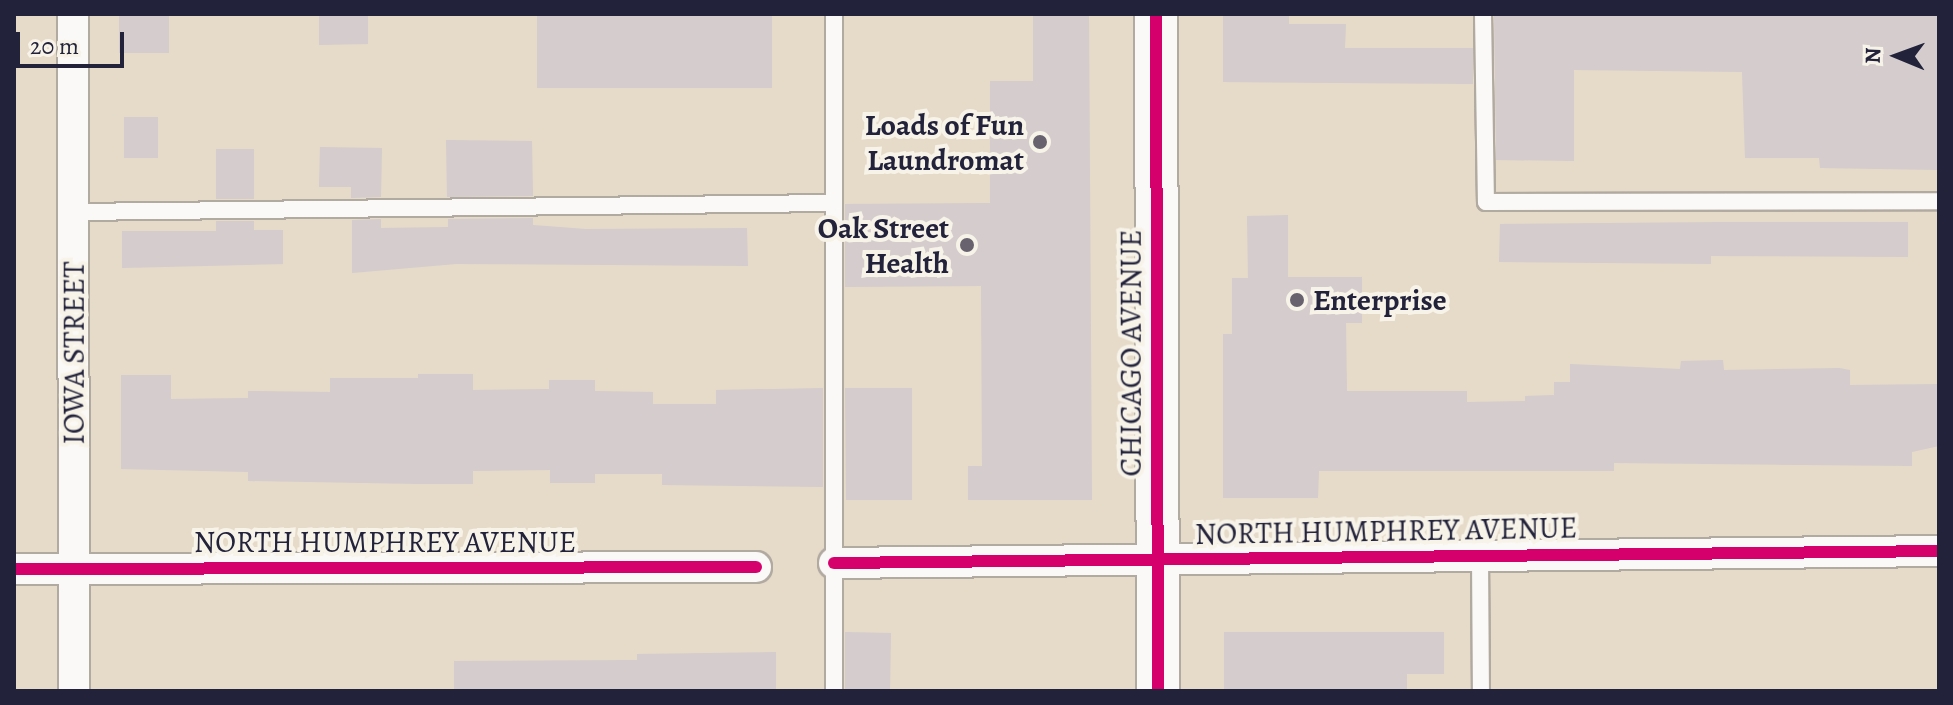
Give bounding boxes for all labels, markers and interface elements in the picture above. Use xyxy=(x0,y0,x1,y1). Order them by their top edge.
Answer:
scale bar xyxy=(20,16,128,66)
north arrow xyxy=(1857,16,1937,96)
text: 20 m xyxy=(30,30,79,62)
text: N xyxy=(1858,47,1888,64)
place label: Loads of Fun Laundromat xyxy=(865,107,1024,178)
marker: Loads of Fun Laundromat xyxy=(1031,133,1049,151)
place label: Oak Street Health xyxy=(818,210,949,280)
street label: CHICAGO AVENUE xyxy=(1113,230,1149,476)
marker: Oak Street Health xyxy=(956,234,978,256)
street label: IOWA STREET xyxy=(56,261,92,445)
place label: Enterprise xyxy=(1313,282,1447,318)
marker: Enterprise xyxy=(1288,291,1306,309)
street label: NORTH HUMPHREY AVENUE xyxy=(1194,510,1578,552)
street label: NORTH HUMPHREY AVENUE xyxy=(194,524,576,560)

